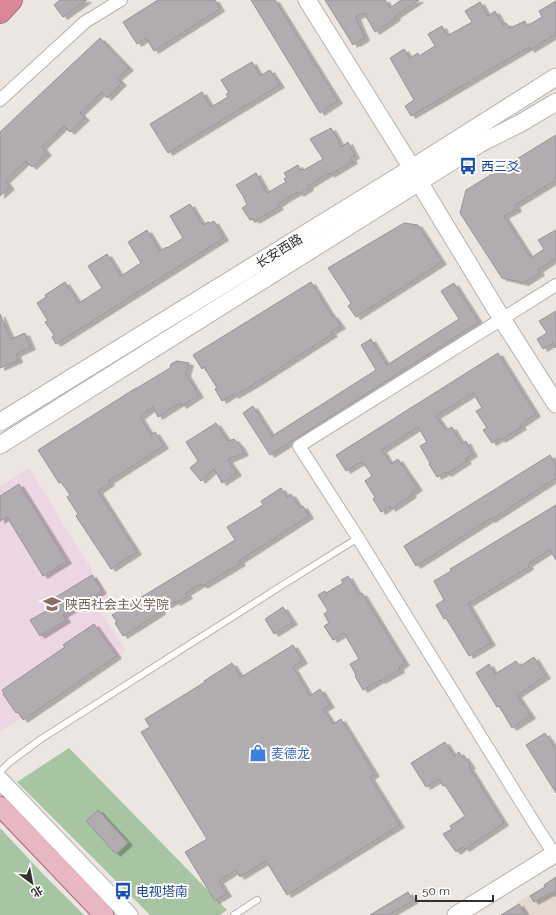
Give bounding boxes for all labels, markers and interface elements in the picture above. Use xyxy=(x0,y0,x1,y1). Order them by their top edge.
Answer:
bus stop icon: 西三爻 xyxy=(458,156,478,176)
place label: 西三爻 xyxy=(481,159,520,174)
street label: 长安西路 xyxy=(253,231,305,271)
school or university icon: 陕西社会主义学院 xyxy=(42,594,62,614)
place label: 陕西社会主义学院 xyxy=(65,597,169,612)
shop icon: 麦德龙 xyxy=(248,743,268,763)
place label: 麦德龙 xyxy=(271,746,310,761)
north arrow xyxy=(12,863,52,903)
scale bar xyxy=(416,877,493,903)
bus stop icon: 电视塔南 xyxy=(113,881,133,901)
text: 北 xyxy=(29,883,45,899)
place label: 电视塔南 xyxy=(136,884,188,899)
text: 50 m xyxy=(422,884,450,898)

